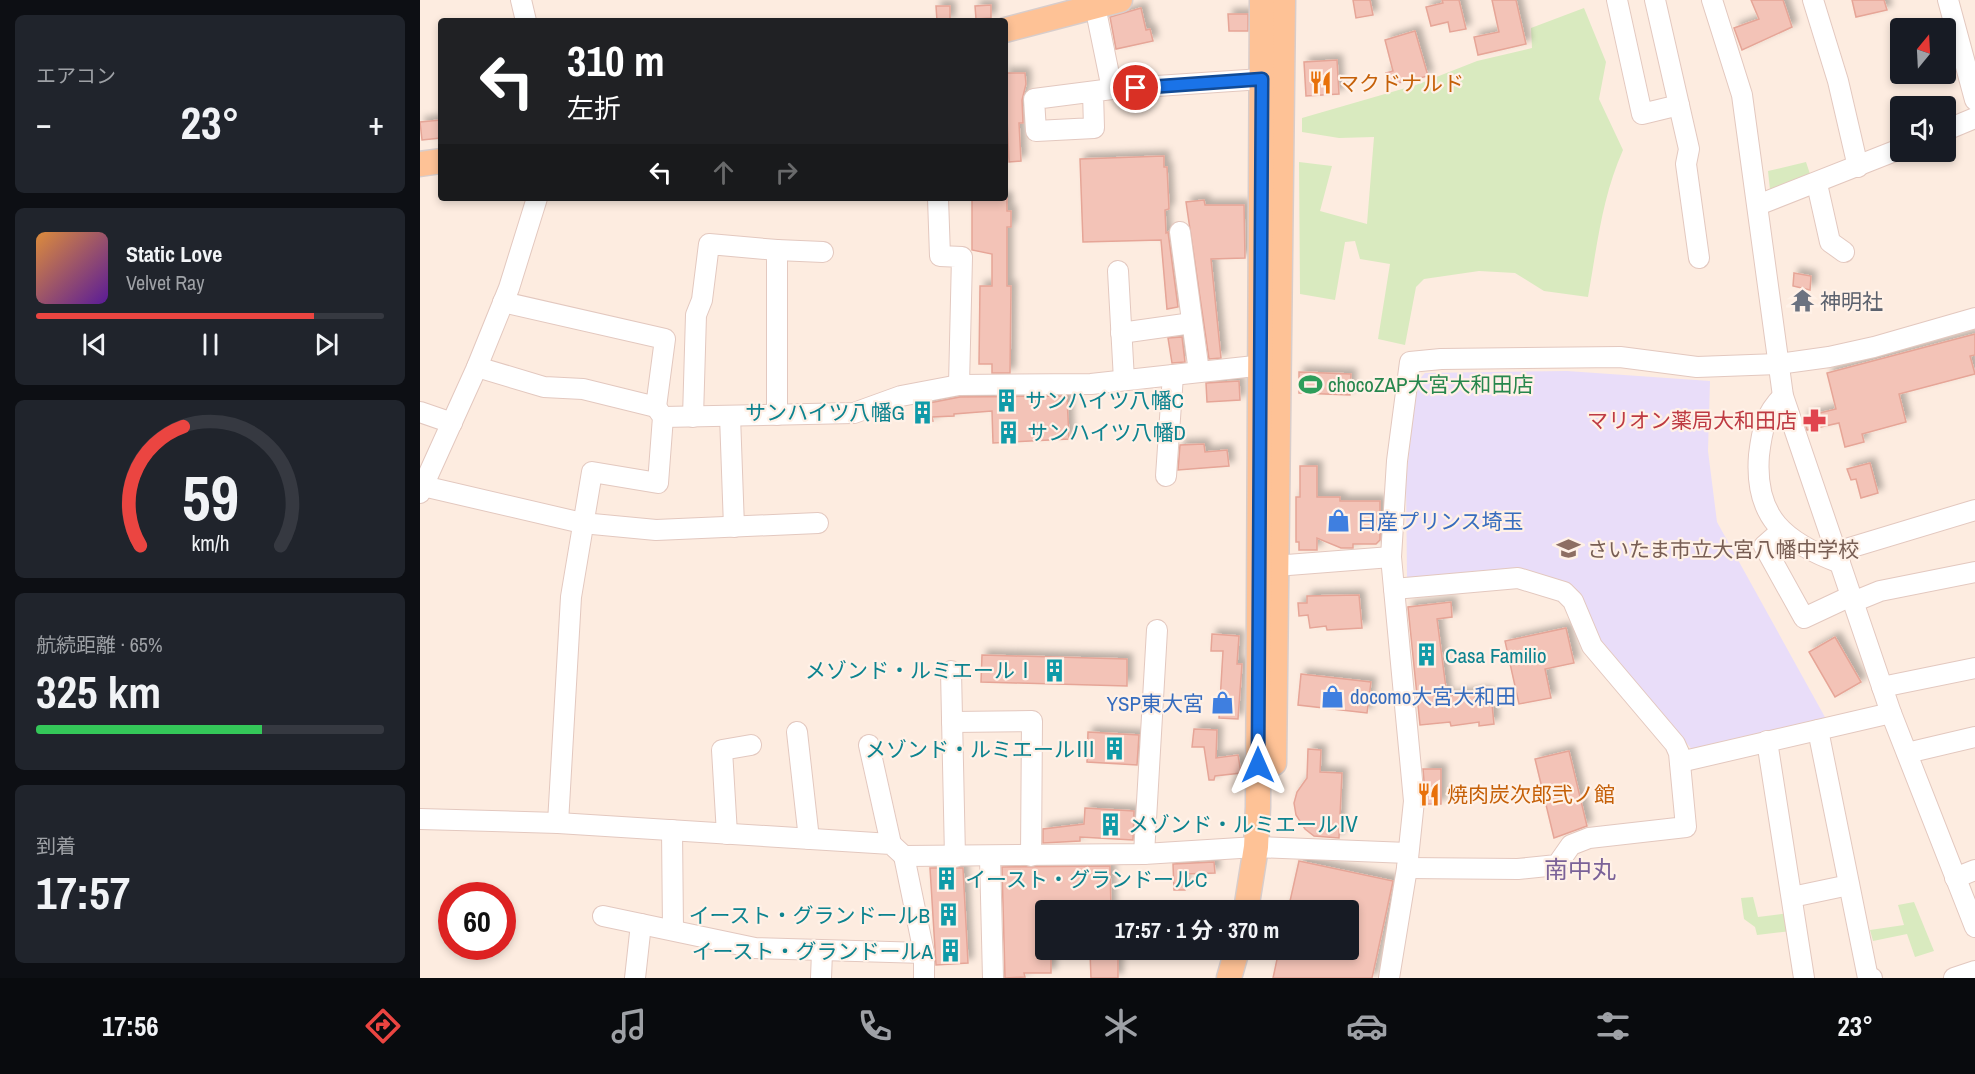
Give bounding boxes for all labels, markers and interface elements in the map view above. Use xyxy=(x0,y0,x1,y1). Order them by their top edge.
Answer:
north arrow xyxy=(1890,18,1956,84)
map controls xyxy=(1890,18,1956,162)
text: 310 m xyxy=(567,33,665,89)
icon: left xyxy=(468,42,546,120)
text: エアコン xyxy=(36,62,116,89)
pin xyxy=(1110,62,1161,113)
place label: マクドナルド xyxy=(1338,69,1464,98)
restaurant icon: マクドナルド xyxy=(1307,70,1333,96)
icon: arrive xyxy=(1119,71,1152,104)
text: 左折 xyxy=(567,90,621,126)
text: 23° xyxy=(180,92,240,153)
button: sound xyxy=(1890,96,1956,162)
text: − xyxy=(36,101,52,145)
text: + xyxy=(368,101,384,145)
icon: left xyxy=(644,156,677,189)
icon: ahead xyxy=(707,156,740,189)
icon: right xyxy=(770,156,803,189)
text: Static Love xyxy=(126,239,222,269)
text: Velvet Ray xyxy=(126,269,204,296)
place label: 神明社 xyxy=(1820,287,1883,316)
temple icon: 神明社 xyxy=(1789,288,1815,314)
icon: previous xyxy=(78,328,111,361)
icon: pause xyxy=(194,328,227,361)
icon: next xyxy=(310,328,343,361)
place label: chocoZAP大宮大和田店 xyxy=(1328,370,1533,399)
sports icon: chocoZAP大宮大和田店 xyxy=(1297,371,1323,397)
place label: サンハイツ八幡C xyxy=(1025,386,1184,415)
building icon: サンハイツ八幡C xyxy=(994,387,1020,413)
place label: サンハイツ八幡G xyxy=(745,398,905,427)
building icon: サンハイツ八幡G xyxy=(910,399,936,425)
place label: マリオン薬局大和田店 xyxy=(1587,406,1797,435)
pharmacy icon: マリオン薬局大和田店 xyxy=(1802,407,1828,433)
place label: サンハイツ八幡D xyxy=(1027,418,1186,447)
building icon: サンハイツ八幡D xyxy=(996,419,1022,445)
text: 59 xyxy=(182,455,238,539)
place label: 日産プリンス埼玉 xyxy=(1356,507,1524,536)
shop icon: 日産プリンス埼玉 xyxy=(1325,508,1351,534)
text: km/h xyxy=(191,529,229,558)
place label: さいたま市立大宮八幡中学校 xyxy=(1587,535,1859,564)
school or university icon: さいたま市立大宮八幡中学校 xyxy=(1556,536,1582,562)
text: 航続距離 · 65% xyxy=(36,631,163,658)
place label: Casa Familio xyxy=(1445,641,1547,670)
building icon: Casa Familio xyxy=(1414,642,1440,668)
place label: メゾンド・ルミエールⅠ xyxy=(805,656,1036,685)
building icon: メゾンド・ルミエールⅠ xyxy=(1041,657,1067,683)
text: 325 km xyxy=(36,661,161,722)
place label: docomo大宮大和田 xyxy=(1350,682,1516,711)
shop icon: docomo大宮大和田 xyxy=(1319,683,1345,709)
place label: YSP東大宮 xyxy=(1107,689,1204,718)
shop icon: YSP東大宮 xyxy=(1209,690,1235,716)
position arrow xyxy=(1226,733,1290,797)
place label: メゾンド・ルミエールⅢ xyxy=(865,735,1096,764)
building icon: メゾンド・ルミエールⅢ xyxy=(1101,736,1127,762)
place label: 焼肉炭次郎弐ノ館 xyxy=(1447,780,1615,809)
restaurant icon: 焼肉炭次郎弐ノ館 xyxy=(1416,781,1442,807)
place label: メゾンド・ルミエールⅣ xyxy=(1128,810,1359,839)
building icon: メゾンド・ルミエールⅣ xyxy=(1097,811,1123,837)
text: 到着 xyxy=(36,832,76,859)
district label: 南中丸 xyxy=(1544,853,1616,885)
text: 17:57 xyxy=(36,862,130,923)
place label: イースト・グランドールC xyxy=(965,865,1207,894)
building icon: イースト・グランドールC xyxy=(934,866,960,892)
speed limit sign: 60 xyxy=(438,882,516,960)
place label: イースト・グランドールB xyxy=(689,901,930,930)
building icon: イースト・グランドールB xyxy=(935,902,961,928)
text: 17:57 · 1 分 · 370 m xyxy=(1115,915,1279,945)
place label: イースト・グランドールA xyxy=(692,937,934,966)
building icon: イースト・グランドールA xyxy=(938,938,964,964)
icon: directions xyxy=(362,1005,404,1047)
icon: music xyxy=(608,1005,650,1047)
icon: phone xyxy=(854,1005,896,1047)
icon: climate xyxy=(1100,1005,1142,1047)
icon: car xyxy=(1346,1005,1388,1047)
icon: filters xyxy=(1592,1005,1634,1047)
text: 17:56 xyxy=(102,1008,159,1044)
text: 23° xyxy=(1838,1008,1873,1044)

